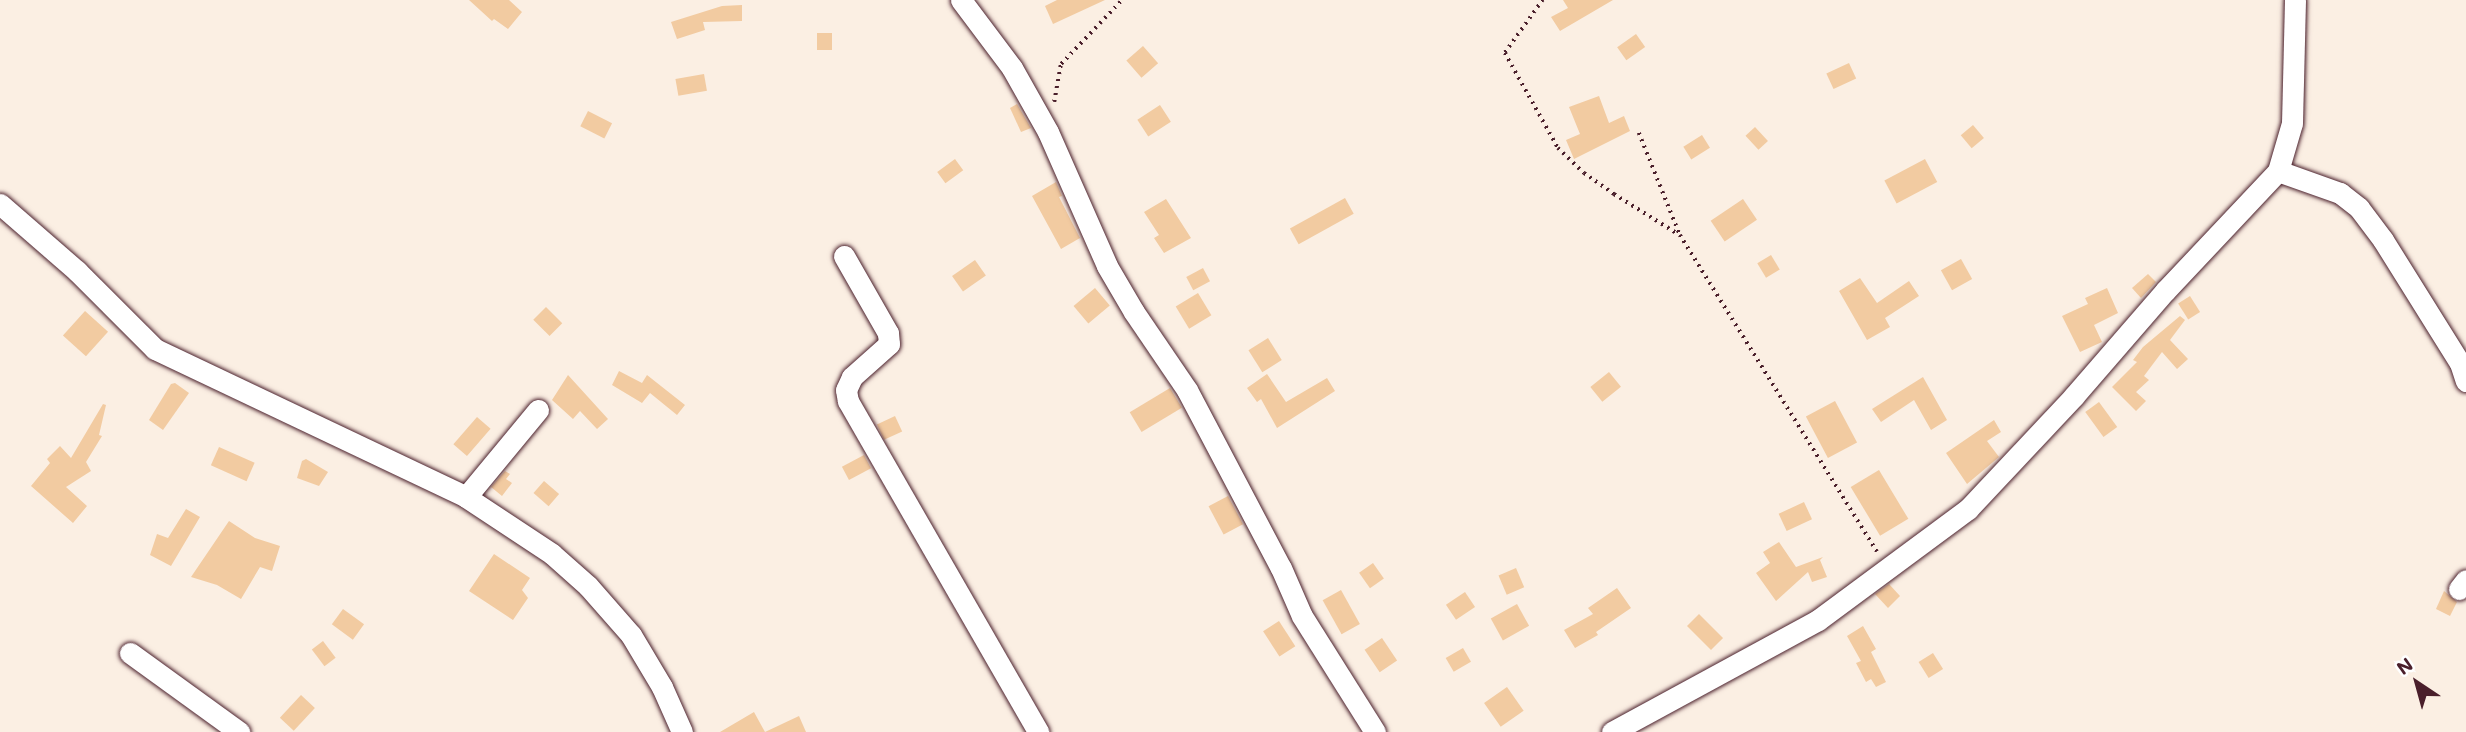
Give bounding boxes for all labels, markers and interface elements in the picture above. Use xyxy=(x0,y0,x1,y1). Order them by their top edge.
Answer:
north arrow xyxy=(2382,648,2452,718)
text: N xyxy=(2391,651,2418,680)

